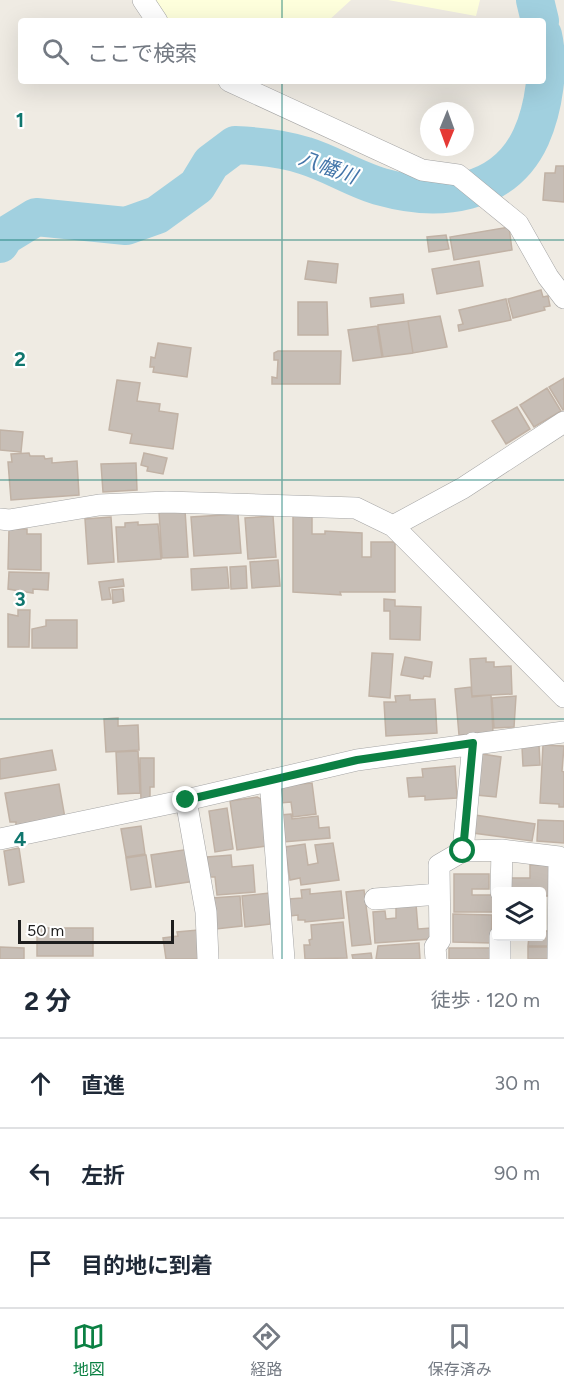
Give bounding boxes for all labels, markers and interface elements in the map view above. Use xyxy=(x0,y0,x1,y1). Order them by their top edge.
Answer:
search box xyxy=(18,18,546,84)
icon: search xyxy=(39,35,72,68)
text: ここで検索 xyxy=(87,40,197,67)
north arrow xyxy=(420,102,474,156)
text: 1 xyxy=(16,108,24,132)
water label: 八幡川 xyxy=(296,145,362,189)
text: 2 xyxy=(14,347,26,371)
text: 3 xyxy=(14,587,26,611)
route end xyxy=(172,786,198,812)
text: 4 xyxy=(14,827,27,851)
route start xyxy=(449,837,475,863)
map controls xyxy=(492,887,546,941)
button: layers xyxy=(492,887,546,941)
scale bar xyxy=(18,917,174,944)
text: 50 m xyxy=(27,921,64,940)
text: 2 分 xyxy=(24,985,71,1017)
text: 徒歩 · 120 m xyxy=(431,988,540,1012)
icon: ahead xyxy=(24,1067,57,1100)
text: 30 m xyxy=(494,1071,540,1095)
text: 直進 xyxy=(81,1072,125,1099)
icon: left xyxy=(24,1157,57,1190)
text: 90 m xyxy=(494,1161,540,1185)
text: 左折 xyxy=(81,1162,125,1189)
icon: arrive xyxy=(24,1247,57,1280)
text: 目的地に到着 xyxy=(81,1252,213,1279)
tab: 地図 xyxy=(72,1320,105,1380)
tab: 経路 xyxy=(250,1320,283,1380)
tab: 保存済み xyxy=(428,1320,492,1380)

